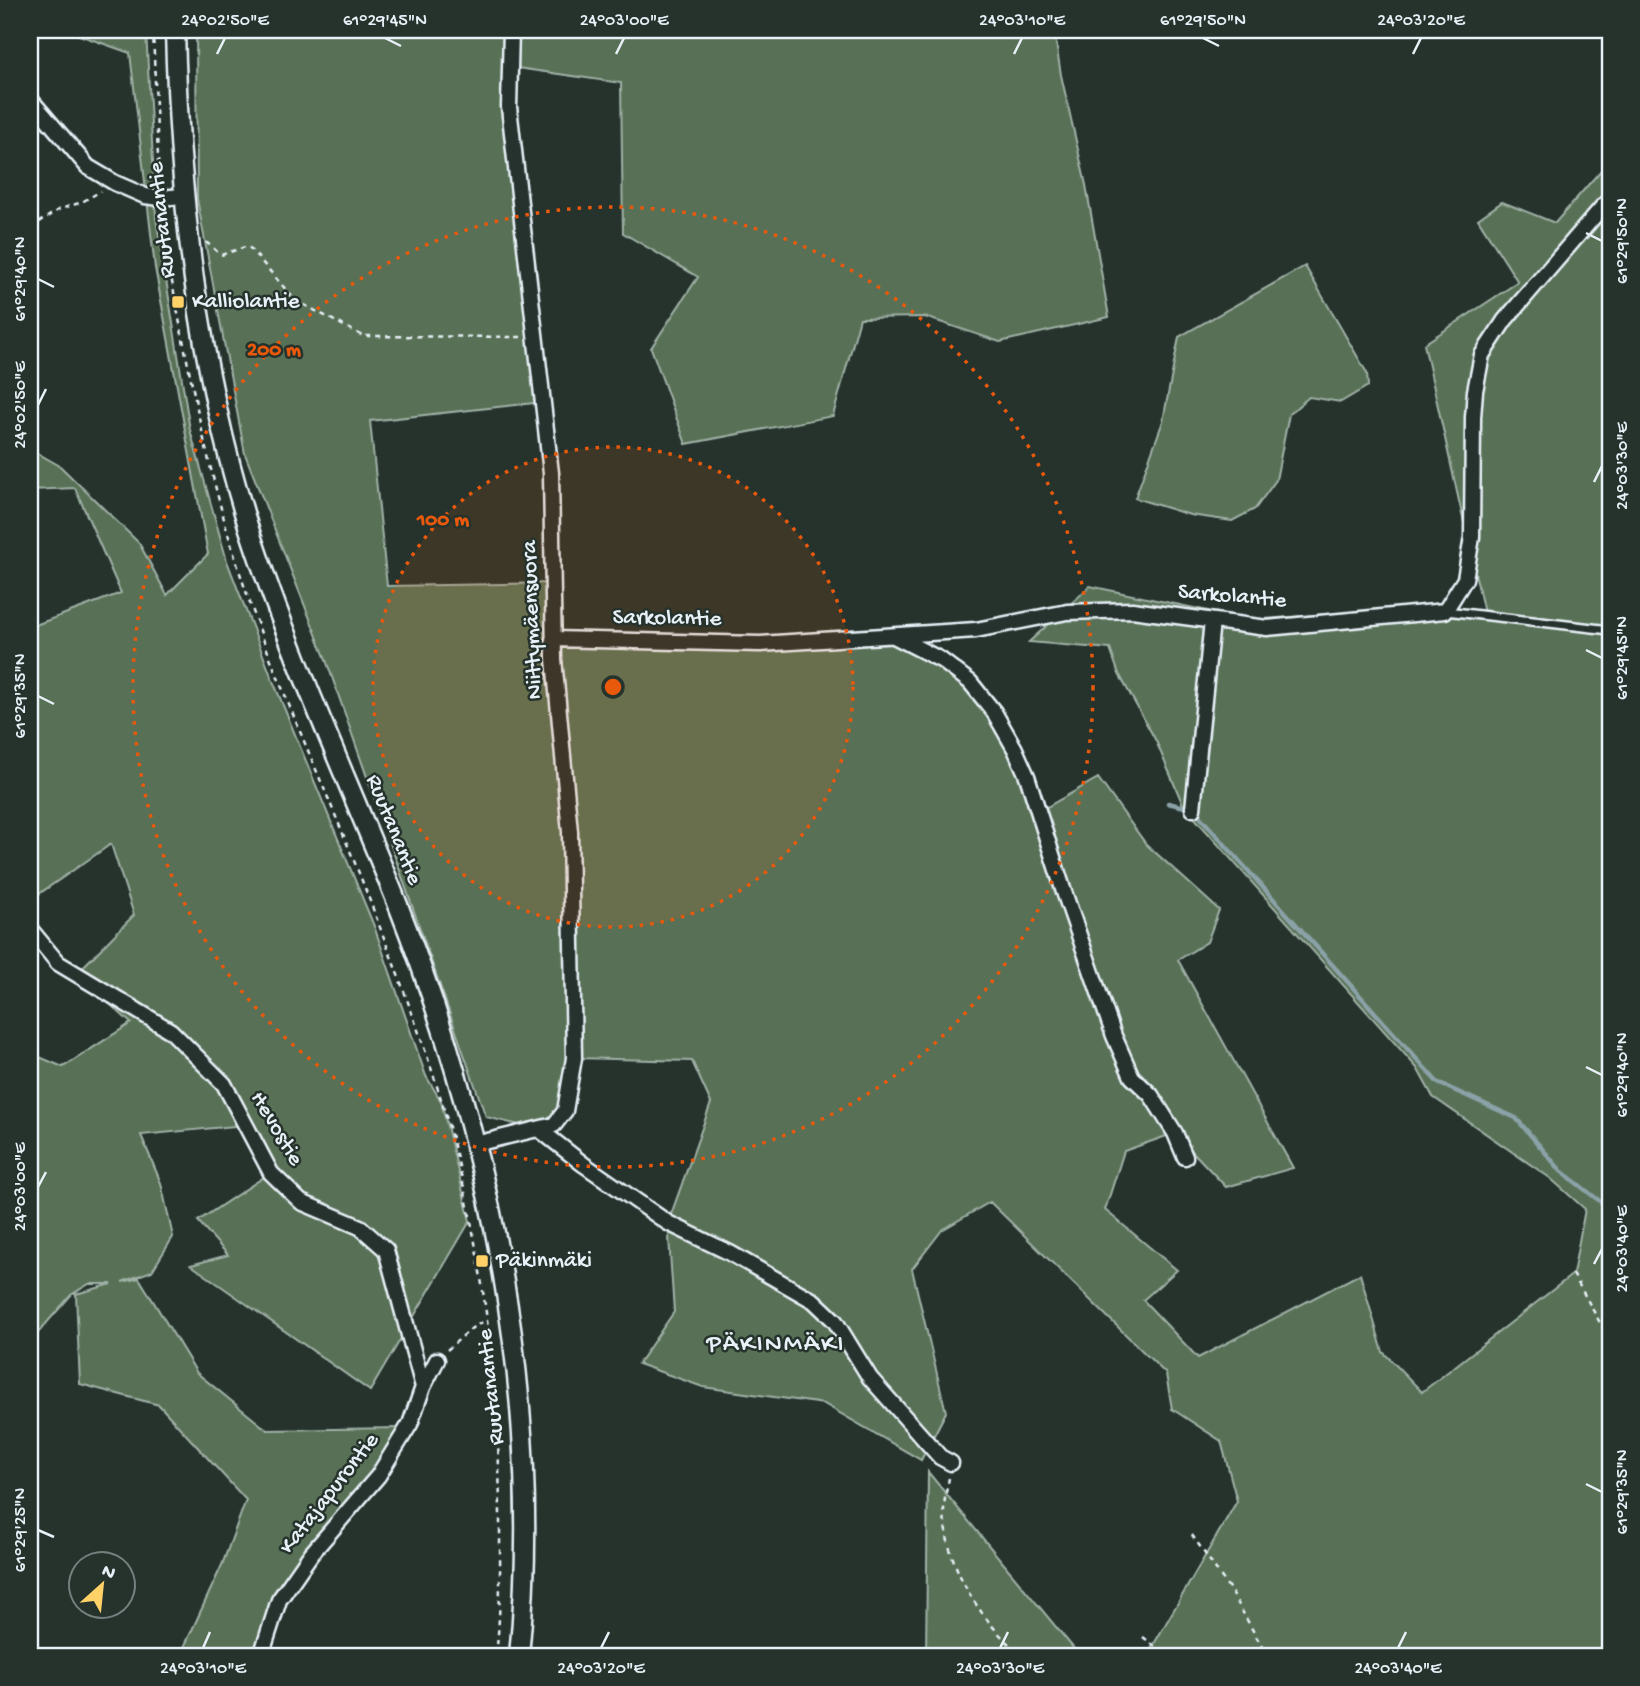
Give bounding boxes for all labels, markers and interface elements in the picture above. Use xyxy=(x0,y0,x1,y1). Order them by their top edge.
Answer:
text: 24°02'50"E xyxy=(181,11,270,32)
text: 61°29'45"N xyxy=(343,11,427,32)
text: 24°03'00"E xyxy=(580,11,669,32)
text: 24°03'10"E xyxy=(979,11,1066,32)
text: 61°29'50"N xyxy=(1160,11,1246,32)
text: 24°03'20"E xyxy=(1377,11,1465,32)
street label: Ruutanantie xyxy=(143,159,183,279)
text: 61°29'50"N xyxy=(1613,198,1634,284)
text: 61°29'40"N xyxy=(11,237,32,321)
place label: Kalliolantie xyxy=(192,289,301,316)
marker: Kalliolantie xyxy=(170,294,186,310)
text: 200 m xyxy=(247,339,301,364)
text: 24°02'50"E xyxy=(11,361,32,449)
text: 24°03'30"E xyxy=(1613,421,1634,510)
text: 100 m xyxy=(416,509,469,534)
street label: Niittymäensuora xyxy=(517,539,549,700)
street label: Sarkolantie xyxy=(1177,579,1288,615)
street label: Sarkolantie xyxy=(612,605,723,633)
text: 61°29'45"N xyxy=(1613,616,1634,700)
text: 61°29'35"N xyxy=(11,654,32,738)
centre of rings xyxy=(601,675,625,699)
street label: Ruutanantie xyxy=(359,771,428,890)
text: 61°29'40"N xyxy=(1613,1033,1634,1117)
street label: Hevostie xyxy=(243,1087,309,1172)
text: 24°03'00"E xyxy=(11,1142,32,1231)
text: 24°03'40"E xyxy=(1613,1205,1634,1293)
place label: Päkinmäki xyxy=(495,1248,592,1275)
marker: Päkinmäki xyxy=(474,1253,490,1269)
street label: Ruutanantie xyxy=(472,1326,512,1446)
district label: PÄKINMÄKI xyxy=(705,1330,846,1361)
street label: Katajapurontie xyxy=(274,1427,386,1560)
text: 61°29'35"N xyxy=(1613,1450,1634,1534)
text: 61°29'25"N xyxy=(11,1488,32,1572)
north arrow xyxy=(66,1550,136,1620)
text: N xyxy=(97,1560,119,1586)
text: 24°03'10"E xyxy=(160,1659,247,1680)
text: 24°03'20"E xyxy=(557,1659,645,1680)
text: 24°03'30"E xyxy=(956,1659,1045,1680)
text: 24°03'40"E xyxy=(1354,1659,1442,1680)

